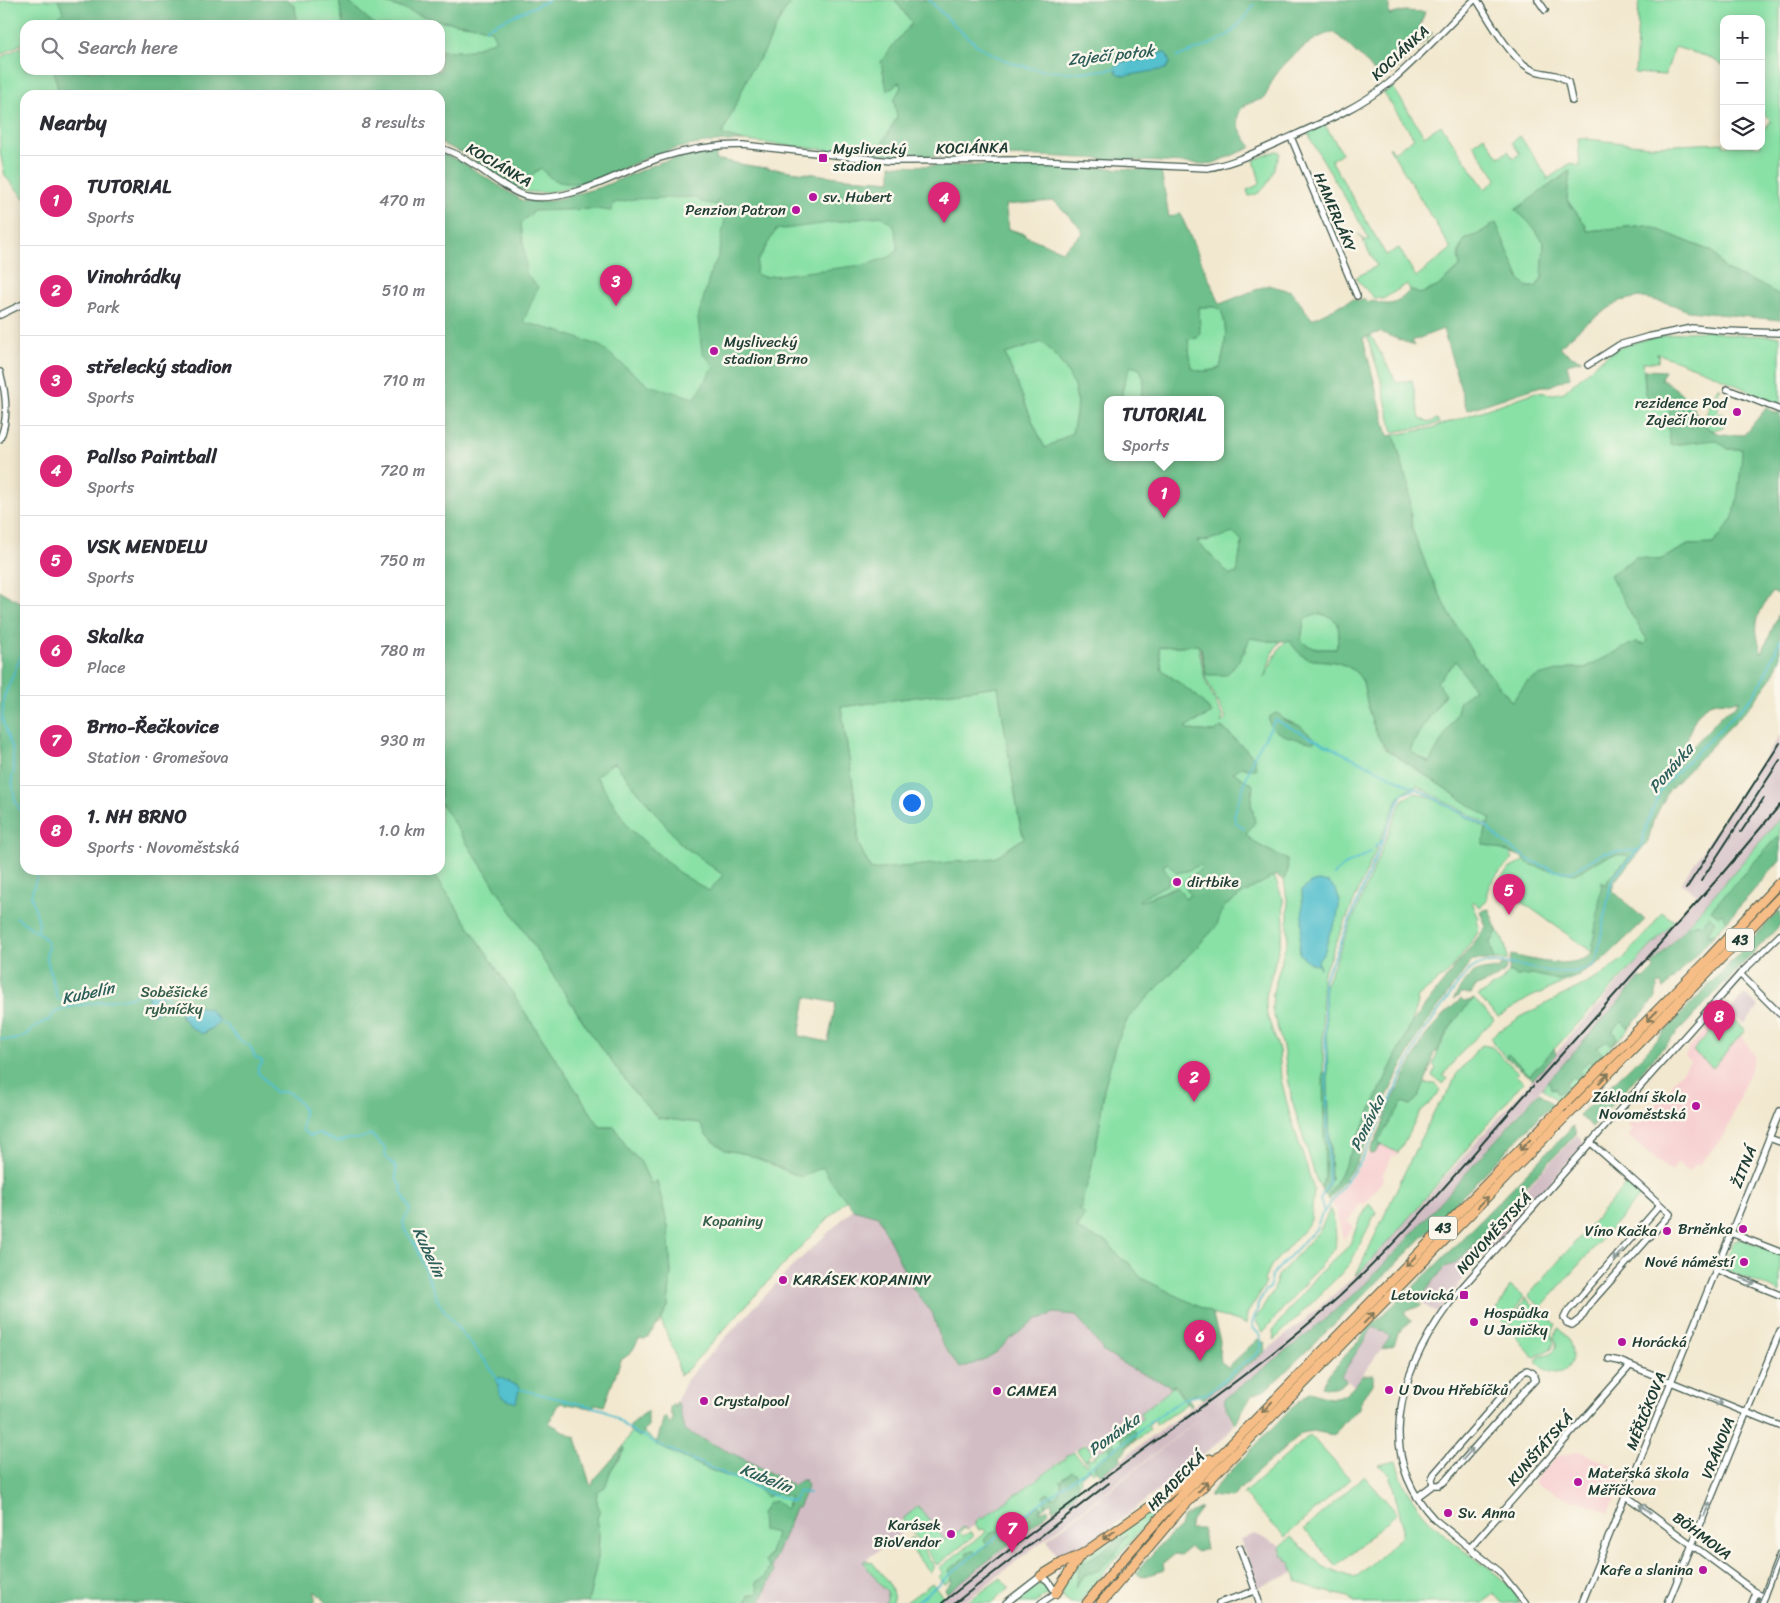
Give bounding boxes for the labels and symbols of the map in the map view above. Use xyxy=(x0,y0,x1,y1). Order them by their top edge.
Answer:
street label: KOCIÁNKA xyxy=(1365,19,1435,87)
water label: Zaječí potok xyxy=(1067,36,1158,74)
street label: KOCIÁNKA xyxy=(936,134,1008,162)
street label: KOCIÁNKA xyxy=(461,136,537,194)
place label: Myslivecký stadion xyxy=(832,136,906,179)
marker: Myslivecký stadion xyxy=(817,152,829,164)
street label: HAMERLÁKY xyxy=(1306,168,1364,257)
pin: 4 xyxy=(928,182,960,223)
place label: sv. Hubert xyxy=(822,184,893,210)
marker: sv. Hubert xyxy=(807,191,819,203)
place label: Penzion Patron xyxy=(685,197,786,223)
marker: Penzion Patron xyxy=(790,204,802,216)
pin: 3 xyxy=(600,265,632,306)
place label: Myslivecký stadion Brno xyxy=(723,329,808,372)
marker: Myslivecký stadion Brno xyxy=(708,345,720,357)
place label: rezidence Pod Zaječí horou xyxy=(1635,390,1728,433)
marker: rezidence Pod Zaječí horou xyxy=(1731,406,1743,418)
pin: 1 xyxy=(1148,477,1180,518)
water label: Ponávka xyxy=(1641,735,1702,800)
your location xyxy=(899,790,925,816)
place label: dirtbike xyxy=(1187,869,1239,895)
pin: 5 xyxy=(1493,874,1525,915)
marker: dirtbike xyxy=(1171,876,1183,888)
road number: 43 xyxy=(1726,928,1754,952)
water label: Kubelín xyxy=(59,973,119,1013)
park label: Soběšické rybníčky xyxy=(140,979,208,1022)
pin: 8 xyxy=(1703,1000,1735,1041)
one-way arrow xyxy=(1647,1009,1659,1021)
pin: 2 xyxy=(1178,1061,1210,1102)
one-way arrow xyxy=(1598,1072,1610,1084)
place label: Základní škola Novoměstská xyxy=(1592,1084,1686,1127)
water label: Ponávka xyxy=(1341,1089,1394,1156)
marker: Základní škola Novoměstská xyxy=(1690,1100,1702,1112)
one-way arrow xyxy=(1519,1139,1531,1151)
street label: ŽITNÁ xyxy=(1724,1140,1765,1192)
street label: NOVOMĚSTSKÁ xyxy=(1450,1184,1540,1280)
one-way arrow xyxy=(1477,1195,1489,1208)
park label: Kopaniny xyxy=(703,1208,763,1234)
road number: 43 xyxy=(1429,1216,1457,1240)
place label: Brněnka xyxy=(1678,1216,1733,1242)
place label: Víno Kačka xyxy=(1585,1218,1657,1244)
water label: Kubelín xyxy=(405,1222,454,1284)
marker: Brněnka xyxy=(1737,1223,1749,1235)
marker: Víno Kačka xyxy=(1661,1225,1673,1237)
one-way arrow xyxy=(1612,1249,1623,1262)
place label: Nové náměstí xyxy=(1645,1249,1736,1275)
one-way arrow xyxy=(1405,1255,1418,1267)
marker: Nové náměstí xyxy=(1738,1256,1750,1268)
place label: KARÁSEK KOPANINY xyxy=(793,1267,932,1293)
marker: KARÁSEK KOPANINY xyxy=(777,1274,789,1286)
one-way arrow xyxy=(1740,1277,1755,1287)
place label: Letovická xyxy=(1391,1282,1454,1308)
marker: Letovická xyxy=(1458,1289,1470,1301)
place label: Hospůdka U Janičky xyxy=(1484,1300,1549,1343)
one-way arrow xyxy=(1363,1311,1375,1324)
marker: Hospůdka U Janičky xyxy=(1468,1316,1480,1328)
pin: 6 xyxy=(1184,1320,1216,1361)
place label: Horácká xyxy=(1632,1329,1687,1355)
marker: Horácká xyxy=(1616,1336,1628,1348)
street label: MĚŘIČKOVA xyxy=(1618,1368,1674,1454)
place label: U Dvou Hřebíčků xyxy=(1399,1377,1508,1403)
place label: CAMEA xyxy=(1007,1378,1057,1404)
marker: U Dvou Hřebíčků xyxy=(1383,1384,1395,1396)
marker: CAMEA xyxy=(991,1385,1003,1397)
place label: Crystalpool xyxy=(714,1388,790,1414)
marker: Crystalpool xyxy=(698,1395,710,1407)
one-way arrow xyxy=(1708,1396,1723,1406)
one-way arrow xyxy=(1261,1401,1274,1413)
water label: Ponávka xyxy=(1082,1404,1148,1463)
street label: KUNŠTÁTSKÁ xyxy=(1500,1404,1581,1492)
street label: VRÁNOVA xyxy=(1694,1413,1742,1483)
street label: HRADECKÁ xyxy=(1141,1443,1213,1517)
one-way arrow xyxy=(1463,1448,1474,1461)
water label: Kubelín xyxy=(736,1455,798,1502)
place label: Mateřská škola Měříčkova xyxy=(1588,1460,1689,1503)
marker: Mateřská škola Měříčkova xyxy=(1572,1476,1584,1488)
one-way arrow xyxy=(1196,1482,1208,1494)
place label: Sv. Anna xyxy=(1458,1500,1516,1526)
one-way arrow xyxy=(1703,1502,1712,1517)
one-way arrow xyxy=(1639,1504,1652,1515)
street label: BÖHMOVA xyxy=(1667,1505,1737,1567)
marker: Sv. Anna xyxy=(1442,1507,1454,1519)
place label: Karásek BioVendor xyxy=(874,1512,942,1555)
pin: 7 xyxy=(996,1512,1028,1553)
marker: Karásek BioVendor xyxy=(945,1528,957,1540)
one-way arrow xyxy=(1103,1530,1117,1540)
place label: Kafe a slanina xyxy=(1600,1557,1693,1583)
marker: Kafe a slanina xyxy=(1697,1564,1709,1576)

